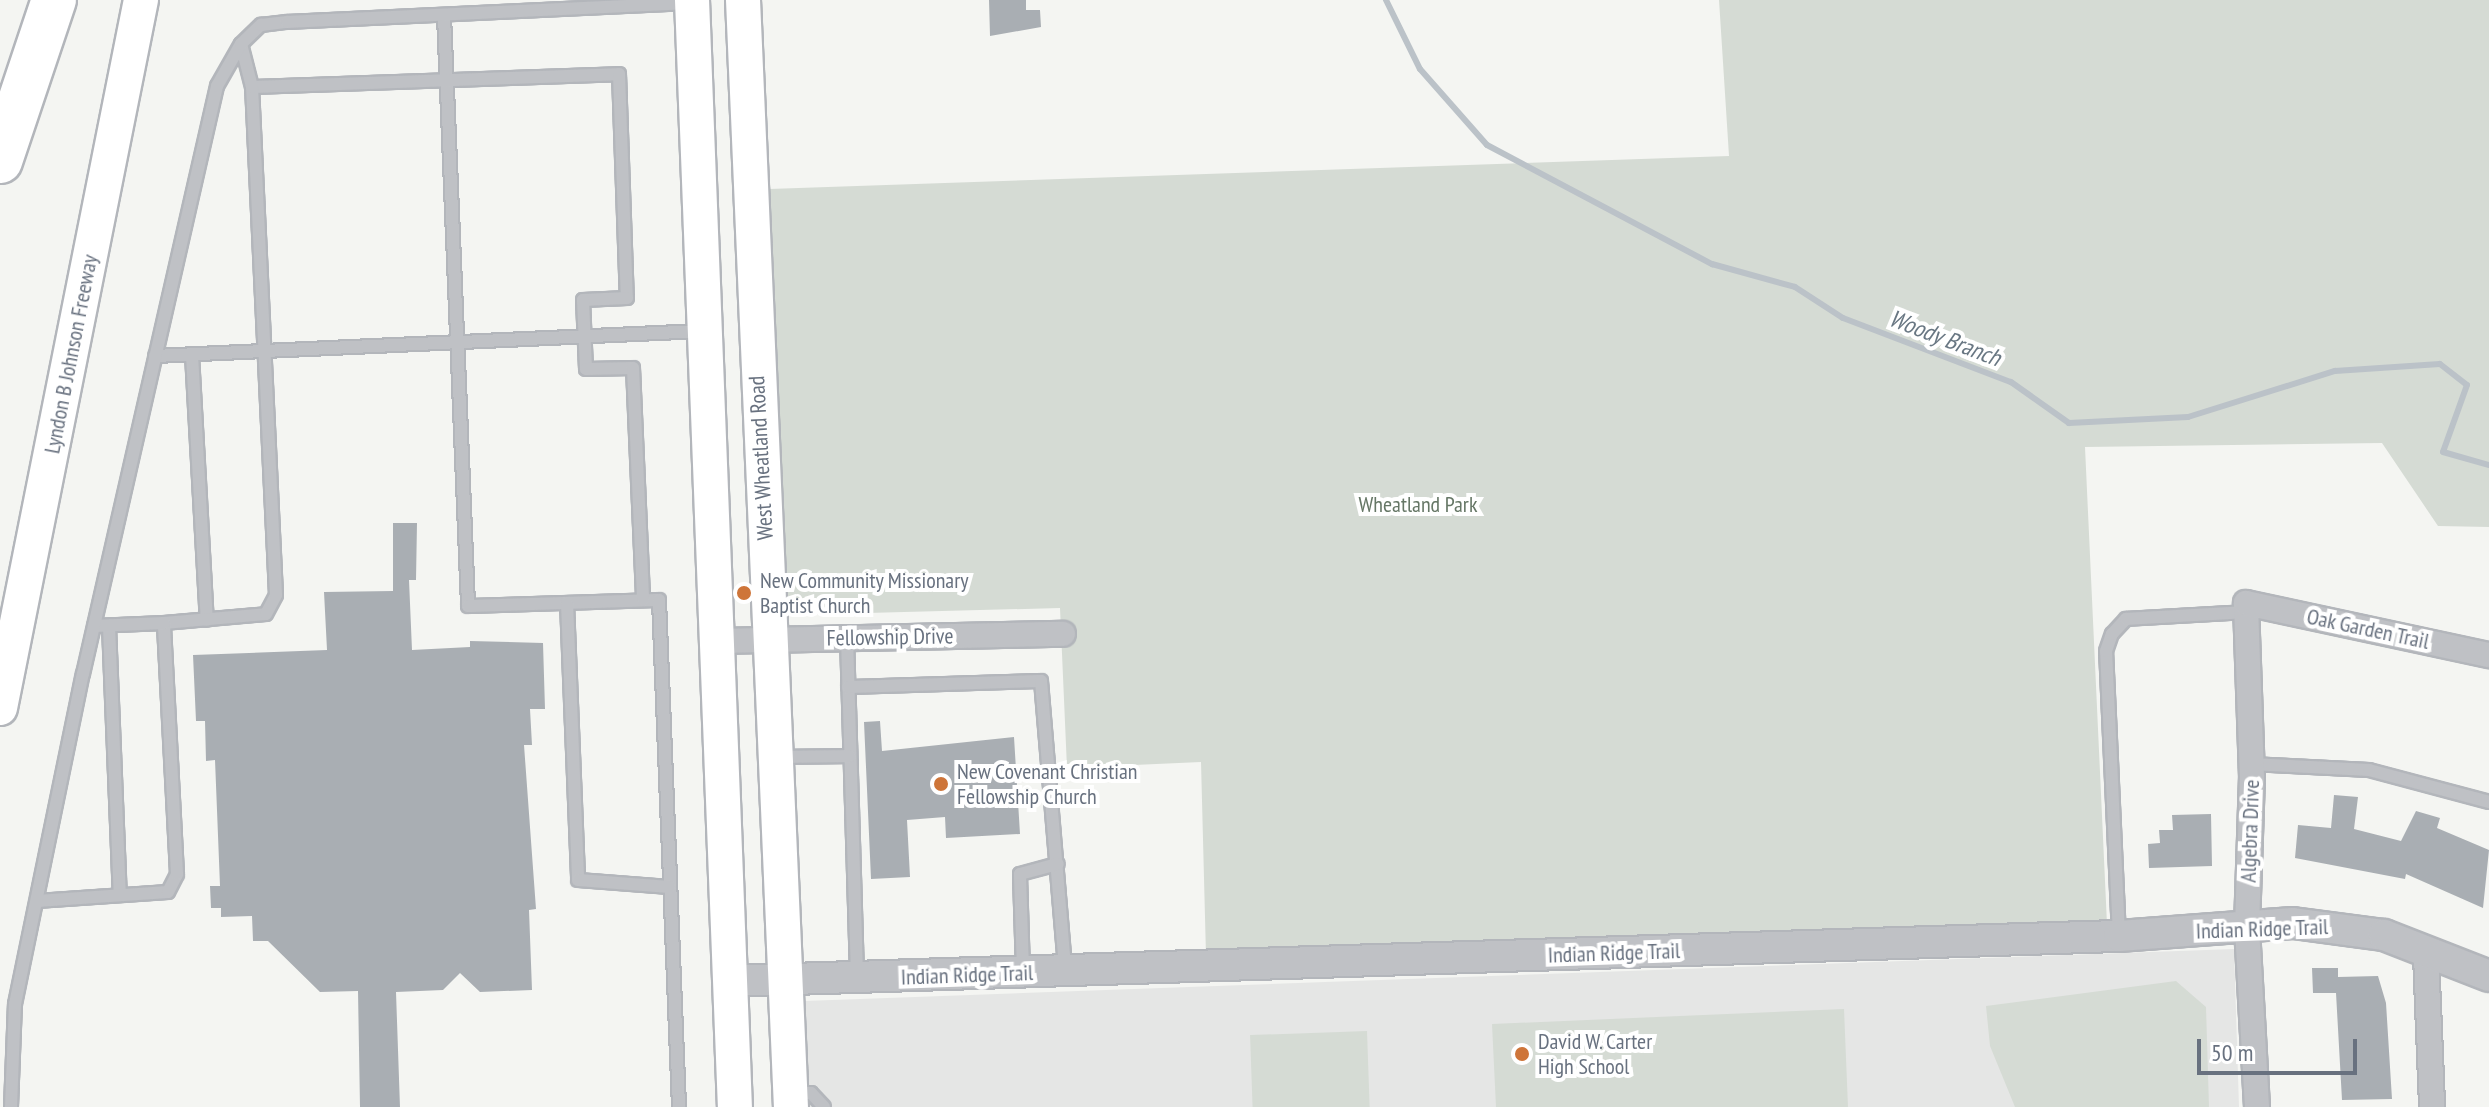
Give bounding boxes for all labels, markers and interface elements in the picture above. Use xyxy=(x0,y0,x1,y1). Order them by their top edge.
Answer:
street label: Lyndon B Johnson Freeway xyxy=(39,252,103,456)
water label: Woody Branch xyxy=(1885,303,2005,373)
street label: West Wheatland Road xyxy=(744,375,778,541)
park label: Wheatland Park xyxy=(1359,492,1477,518)
place label: New Community Missionary Baptist Church xyxy=(760,567,970,618)
marker: New Community Missionary Baptist Church xyxy=(735,584,753,602)
street label: Oak Garden Trail xyxy=(2304,603,2432,655)
street label: Fellowship Drive xyxy=(826,623,954,651)
place label: New Covenant Christian Fellowship Church xyxy=(957,758,1138,810)
marker: New Covenant Christian Fellowship Church xyxy=(932,775,950,793)
street label: Algebra Drive xyxy=(2235,779,2265,883)
street label: Indian Ridge Trail xyxy=(2195,913,2329,945)
street label: Indian Ridge Trail xyxy=(1547,937,1681,969)
street label: Indian Ridge Trail xyxy=(900,959,1034,991)
scale bar xyxy=(2201,1023,2361,1073)
place label: David W. Carter High School xyxy=(1538,1028,1654,1080)
text: 50 m xyxy=(2211,1037,2253,1068)
marker: David W. Carter High School xyxy=(1513,1045,1531,1063)

